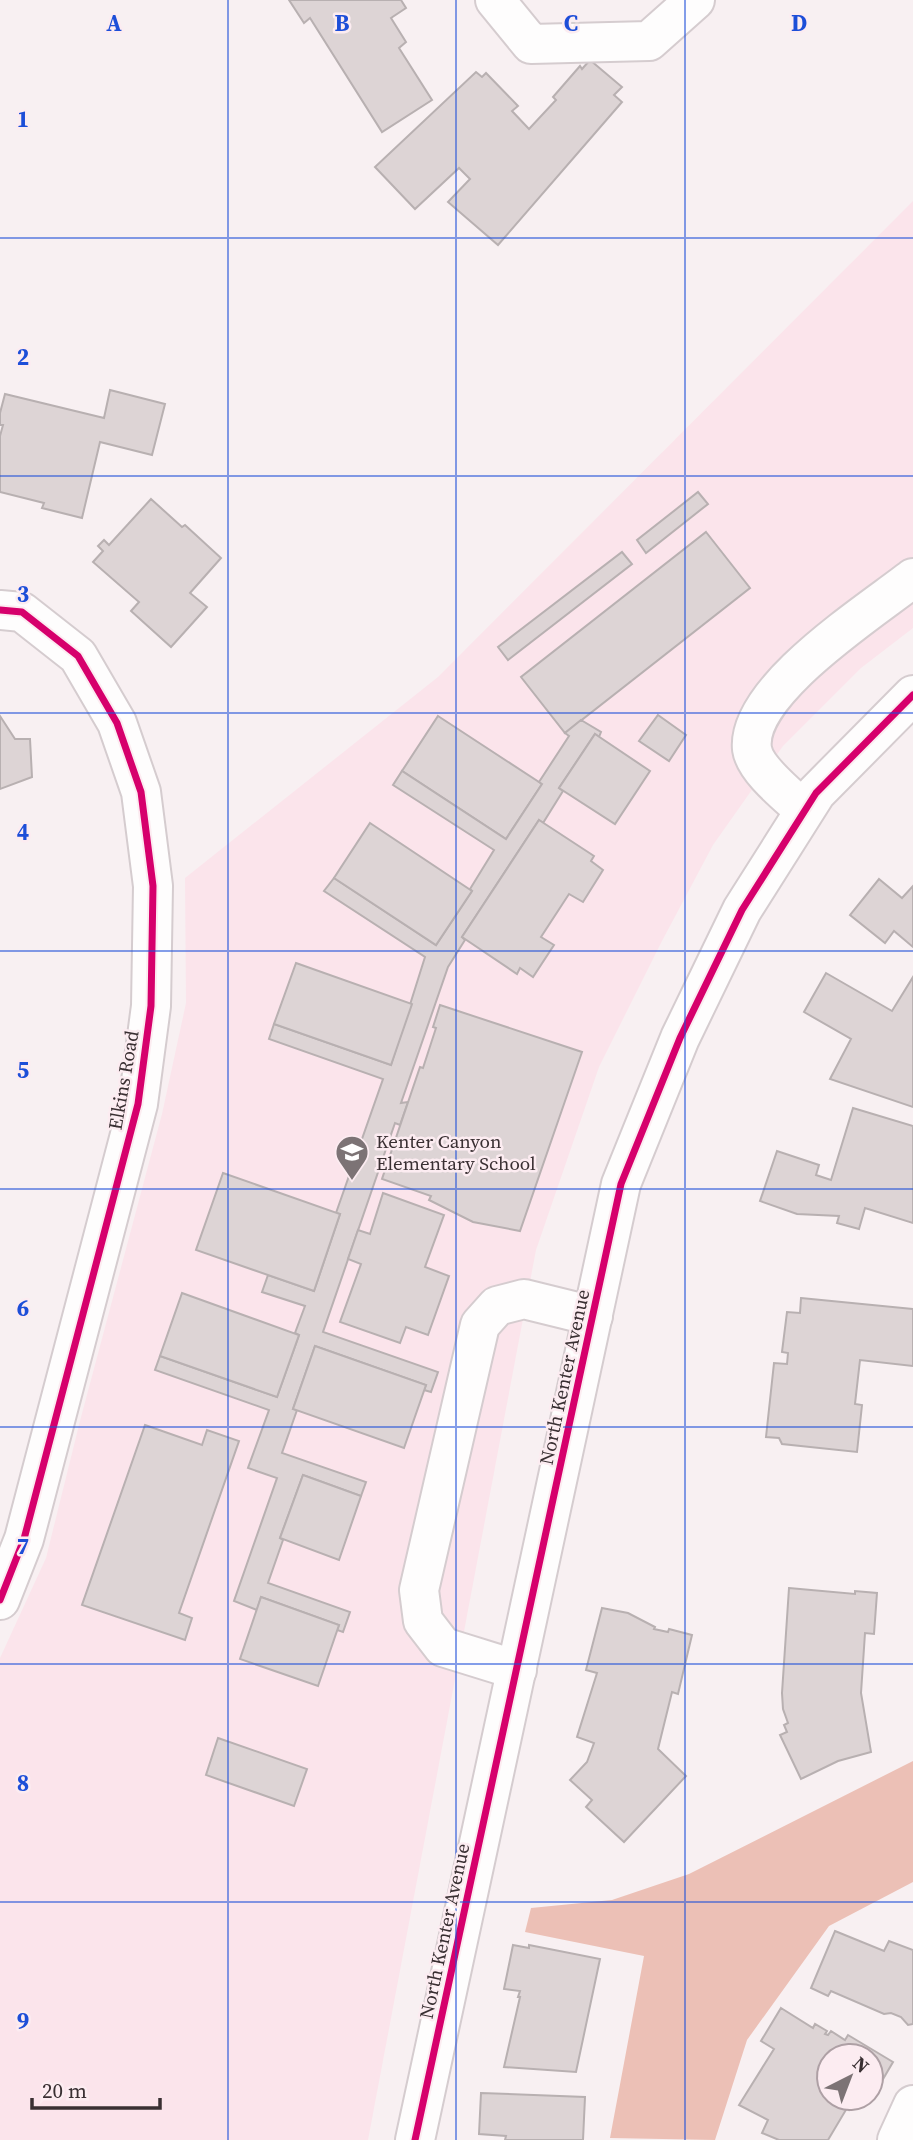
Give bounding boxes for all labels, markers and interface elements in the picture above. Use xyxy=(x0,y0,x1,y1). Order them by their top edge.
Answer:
text: A xyxy=(106,7,122,39)
text: B xyxy=(335,7,350,39)
text: C xyxy=(564,7,578,39)
text: D xyxy=(791,7,807,39)
text: 1 xyxy=(17,103,29,135)
text: 2 xyxy=(17,341,29,373)
text: 3 xyxy=(17,578,29,610)
text: 4 xyxy=(17,816,29,848)
street label: Elkins Road xyxy=(101,1028,145,1132)
text: 5 xyxy=(17,1054,29,1086)
place label: Kenter Canyon Elementary School xyxy=(376,1128,536,1176)
school or university icon: Kenter Canyon Elementary School xyxy=(333,1133,371,1182)
street label: North Kenter Avenue xyxy=(533,1287,595,1467)
text: 6 xyxy=(17,1292,29,1324)
text: 7 xyxy=(17,1530,29,1562)
text: 8 xyxy=(17,1767,29,1799)
street label: North Kenter Avenue xyxy=(413,1841,475,2021)
text: 9 xyxy=(17,2005,29,2037)
north arrow xyxy=(815,2042,885,2112)
text: N xyxy=(848,2050,875,2079)
scale bar xyxy=(32,2066,159,2110)
text: 20 m xyxy=(42,2076,87,2105)

